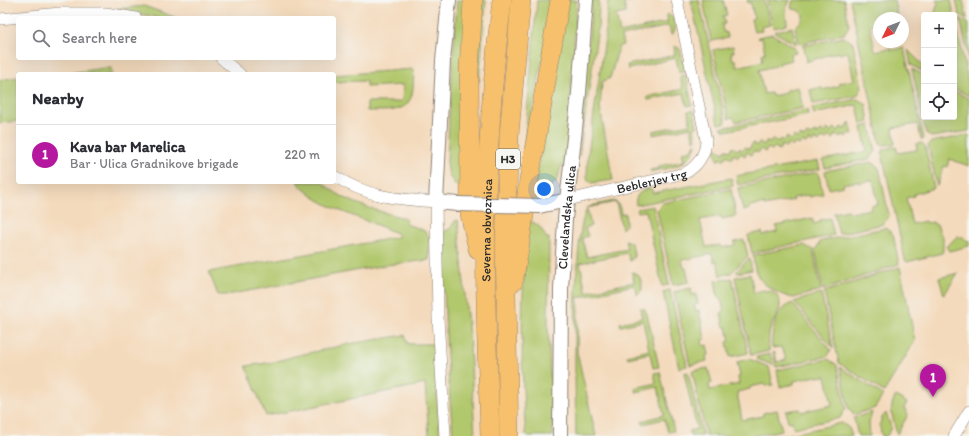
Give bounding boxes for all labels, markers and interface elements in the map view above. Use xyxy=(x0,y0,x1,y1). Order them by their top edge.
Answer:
north arrow xyxy=(873,12,909,48)
map controls xyxy=(921,12,957,120)
button: + xyxy=(921,12,957,48)
search box xyxy=(16,16,336,60)
icon: search xyxy=(30,27,52,49)
text: Search here xyxy=(62,29,137,47)
button: − xyxy=(921,48,957,84)
button: locate xyxy=(921,84,957,120)
text: Nearby xyxy=(32,88,84,108)
text: Kava bar Marelica xyxy=(70,138,186,156)
text: 1 xyxy=(42,147,48,162)
text: 220 m xyxy=(284,147,320,162)
road number: H3 xyxy=(496,149,520,169)
text: Bar · Ulica Gradnikove brigade xyxy=(70,156,239,171)
street label: Clevelandska ulica xyxy=(555,164,579,270)
street label: Beblerjev trg xyxy=(615,166,689,197)
street label: Severna obvoznica xyxy=(478,178,495,282)
your location xyxy=(534,179,554,199)
pin: 1 xyxy=(920,364,946,397)

